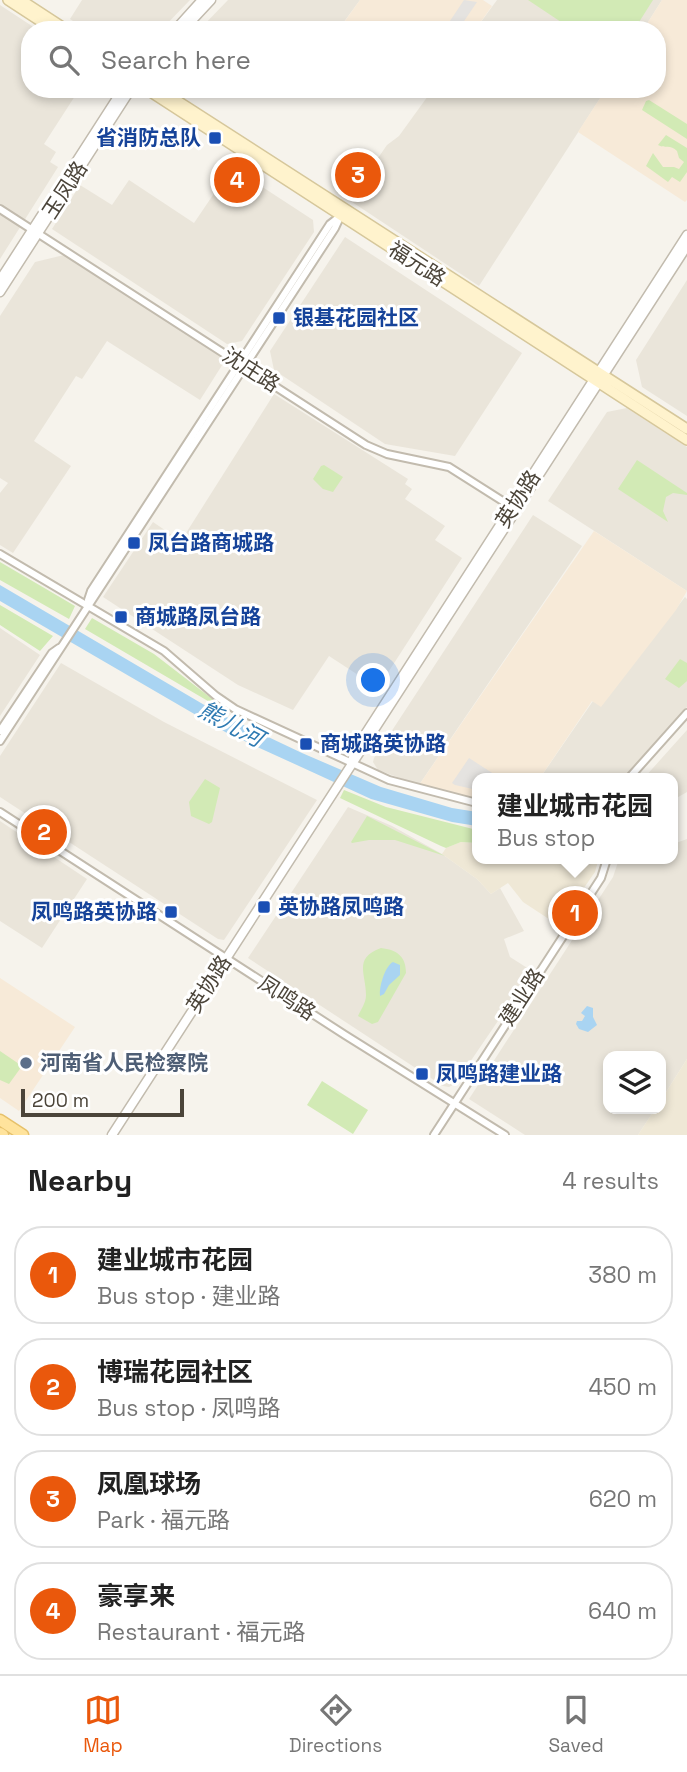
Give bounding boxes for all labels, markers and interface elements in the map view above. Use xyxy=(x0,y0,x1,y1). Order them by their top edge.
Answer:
search box xyxy=(21,21,666,98)
icon: search xyxy=(45,41,83,79)
text: Search here xyxy=(101,43,251,77)
place label: 省消防总队 xyxy=(96,124,201,151)
marker: 省消防总队 xyxy=(207,130,223,146)
pin: 3 xyxy=(335,149,381,201)
pin: 4 xyxy=(214,154,260,206)
street label: 玉凤路 xyxy=(36,156,93,223)
street label: 福元路 xyxy=(384,235,451,292)
place label: 银基花园社区 xyxy=(293,304,419,331)
marker: 银基花园社区 xyxy=(271,310,287,326)
street label: 沈庄路 xyxy=(218,341,285,398)
street label: 英协路 xyxy=(489,465,546,532)
place label: 凤台路商城路 xyxy=(148,529,274,556)
marker: 凤台路商城路 xyxy=(126,535,142,551)
place label: 商城路凤台路 xyxy=(135,603,261,630)
marker: 商城路凤台路 xyxy=(113,609,129,625)
your location xyxy=(356,663,390,697)
water label: 熊儿河 xyxy=(193,695,272,755)
place label: 商城路英协路 xyxy=(320,730,446,757)
marker: 商城路英协路 xyxy=(298,736,314,752)
popup xyxy=(472,773,678,864)
text: 建业城市花园 xyxy=(497,789,653,823)
pin: 2 xyxy=(21,806,67,858)
text: Bus stop xyxy=(497,823,595,853)
pin: 1 xyxy=(552,887,598,939)
place label: 英协路凤鸣路 xyxy=(278,893,404,920)
place label: 凤鸣路英协路 xyxy=(31,898,157,925)
marker: 英协路凤鸣路 xyxy=(256,899,272,915)
marker: 凤鸣路英协路 xyxy=(163,904,179,920)
street label: 英协路 xyxy=(180,950,237,1017)
street label: 建业路 xyxy=(493,963,550,1030)
street label: 凤鸣路 xyxy=(254,969,321,1026)
place label: 河南省人民检察院 xyxy=(40,1049,208,1076)
map controls xyxy=(603,1051,666,1114)
button: layers xyxy=(603,1051,666,1114)
marker: 河南省人民检察院 xyxy=(18,1055,34,1071)
place label: 凤鸣路建业路 xyxy=(436,1060,562,1087)
marker: 凤鸣路建业路 xyxy=(414,1066,430,1082)
scale bar xyxy=(21,1086,184,1118)
text: 200 m xyxy=(32,1088,89,1113)
text: Nearby xyxy=(28,1161,132,1200)
text: 4 results xyxy=(562,1166,659,1196)
text: 建业城市花园 xyxy=(97,1243,253,1277)
text: 1 xyxy=(48,1260,58,1290)
text: 380 m xyxy=(588,1260,657,1290)
text: Bus stop · 建业路 xyxy=(97,1281,280,1311)
text: 博瑞花园社区 xyxy=(97,1355,253,1389)
text: 2 xyxy=(46,1372,60,1402)
text: 450 m xyxy=(588,1372,657,1402)
text: Bus stop · 凤鸣路 xyxy=(97,1393,280,1423)
text: 凤凰球场 xyxy=(97,1467,201,1501)
text: 3 xyxy=(46,1484,60,1514)
text: 620 m xyxy=(589,1484,657,1514)
text: Park · 福元路 xyxy=(97,1505,230,1535)
text: 豪享来 xyxy=(97,1579,175,1613)
text: 4 xyxy=(46,1596,60,1626)
text: 640 m xyxy=(588,1596,657,1626)
text: Restaurant · 福元路 xyxy=(97,1617,306,1647)
tab: Map xyxy=(83,1691,123,1758)
tab: Directions xyxy=(289,1691,382,1758)
tab: Saved xyxy=(548,1691,604,1758)

